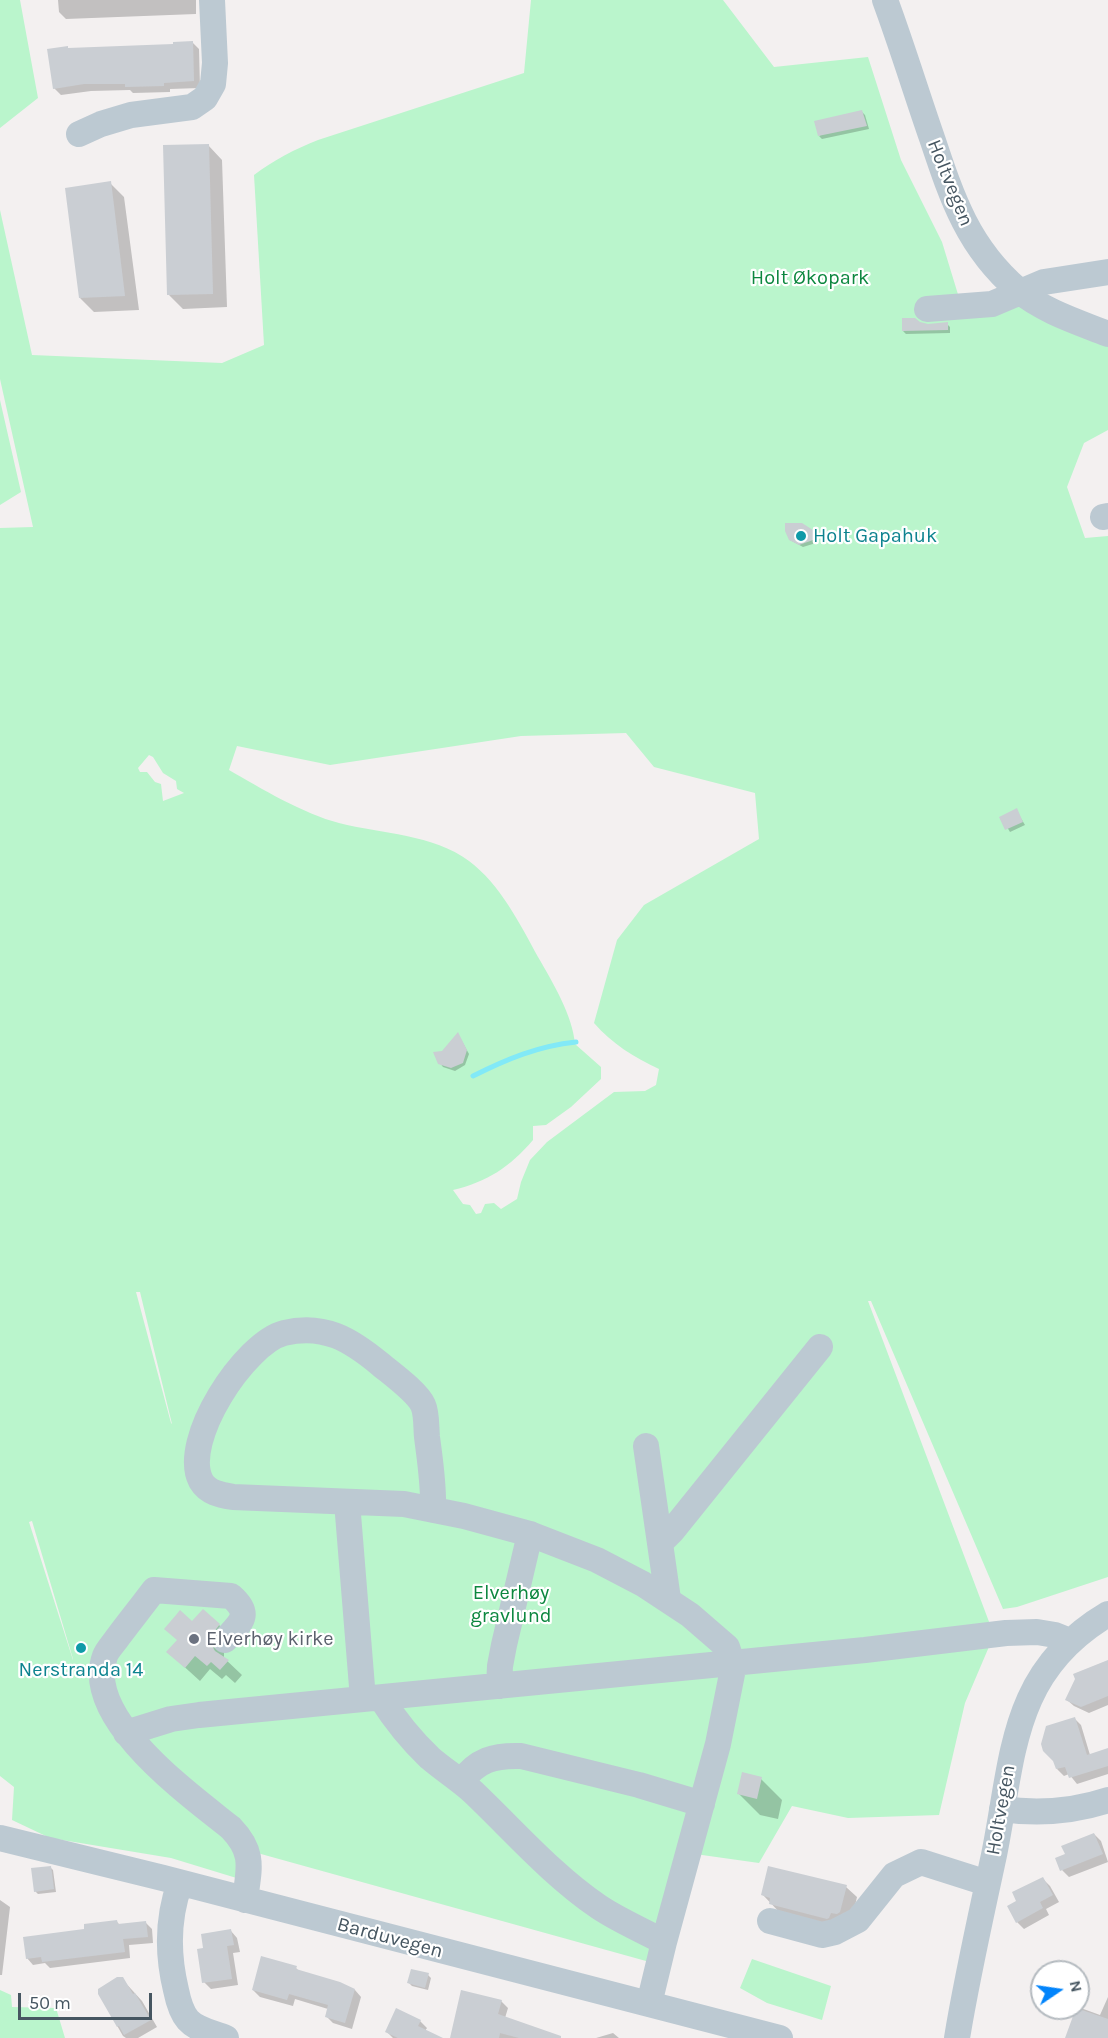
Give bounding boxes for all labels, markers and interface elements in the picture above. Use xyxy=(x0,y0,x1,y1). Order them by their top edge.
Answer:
street label: Holtvegen xyxy=(922,136,978,230)
park label: Holt Økopark xyxy=(751,266,869,290)
place label: Holt Gapahuk xyxy=(813,524,937,548)
marker: Holt Gapahuk xyxy=(794,529,808,543)
park label: Elverhøy gravlund xyxy=(470,1581,552,1628)
place label: Elverhøy kirke xyxy=(206,1627,333,1651)
marker: Elverhøy kirke xyxy=(187,1632,201,1646)
marker: Nerstranda 14 xyxy=(74,1641,88,1655)
place label: Nerstranda 14 xyxy=(19,1658,143,1682)
street label: Holtvegen xyxy=(981,1763,1021,1857)
street label: Barduvegen xyxy=(334,1912,446,1964)
north arrow xyxy=(1030,1960,1090,2020)
text: N xyxy=(1066,1979,1087,1994)
scale bar xyxy=(21,1981,154,2019)
text: 50 m xyxy=(29,1992,71,2014)

